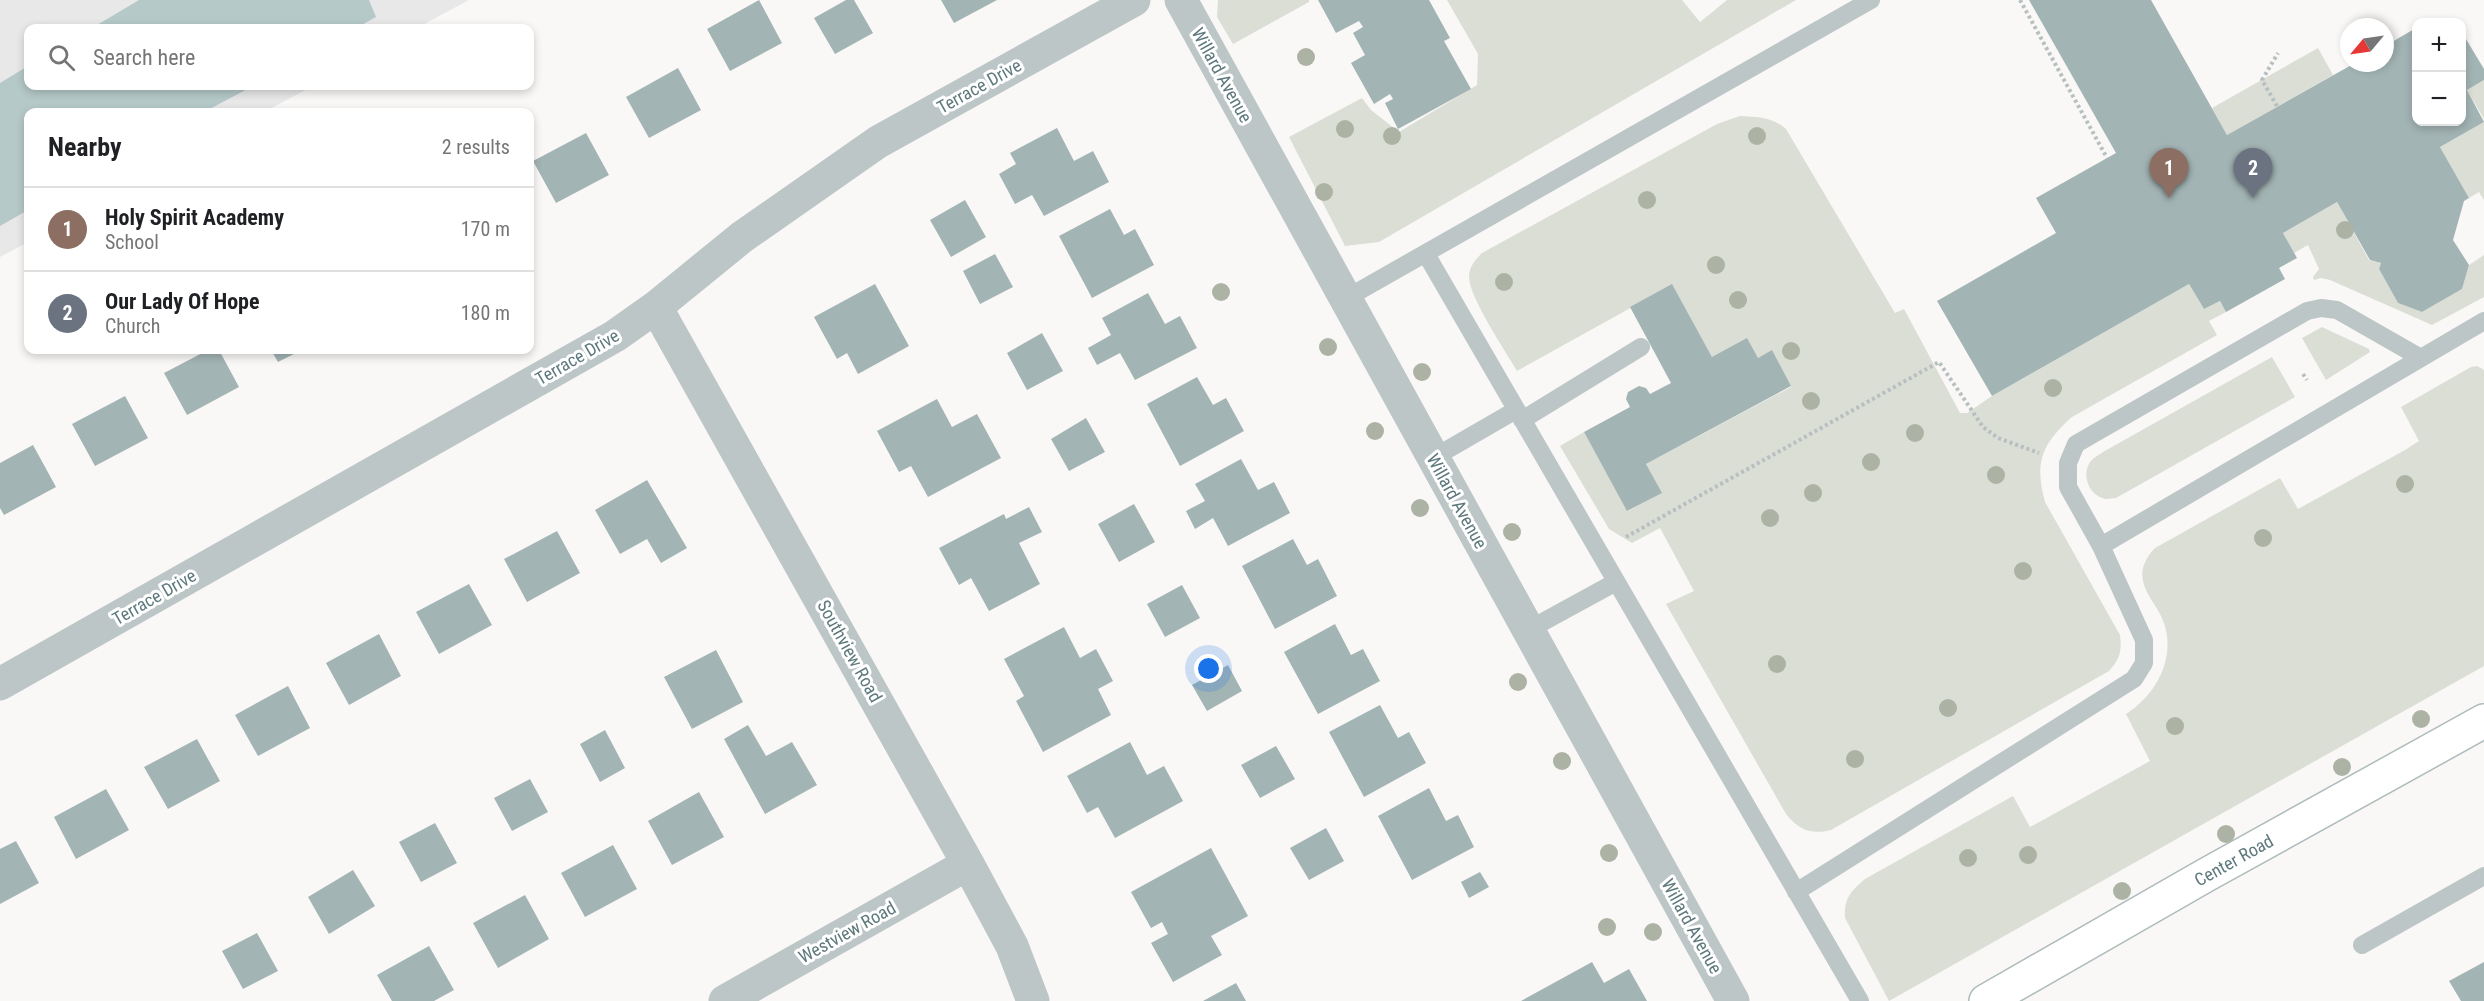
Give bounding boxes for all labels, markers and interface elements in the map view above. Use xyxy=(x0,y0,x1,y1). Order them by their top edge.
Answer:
north arrow xyxy=(2340,18,2394,72)
map controls xyxy=(2412,18,2466,126)
button: + xyxy=(2412,18,2466,72)
search box xyxy=(24,24,534,90)
street label: Willard Avenue xyxy=(1187,24,1257,126)
icon: search xyxy=(45,41,78,74)
text: Search here xyxy=(93,45,195,70)
street label: Terrace Drive xyxy=(933,54,1025,118)
button: − xyxy=(2412,72,2466,126)
text: Nearby xyxy=(48,132,122,162)
text: 2 results xyxy=(442,135,510,159)
pin: 1 xyxy=(2150,148,2188,198)
pin: 2 xyxy=(2234,148,2272,198)
text: Holy Spirit Academy xyxy=(105,205,284,230)
text: 1 xyxy=(62,217,73,241)
text: 170 m xyxy=(461,217,510,241)
text: School xyxy=(105,230,159,254)
text: Our Lady Of Hope xyxy=(105,289,260,314)
text: 2 xyxy=(62,301,73,325)
text: 180 m xyxy=(461,301,510,325)
text: Church xyxy=(105,314,160,338)
street label: Terrace Drive xyxy=(531,325,623,389)
street label: Willard Avenue xyxy=(1422,450,1492,552)
street label: Terrace Drive xyxy=(108,565,200,629)
street label: Southview Road xyxy=(813,596,887,706)
your location xyxy=(1194,654,1223,683)
street label: Center Road xyxy=(2190,830,2277,890)
street label: Willard Avenue xyxy=(1657,875,1727,977)
street label: Westview Road xyxy=(795,897,899,967)

